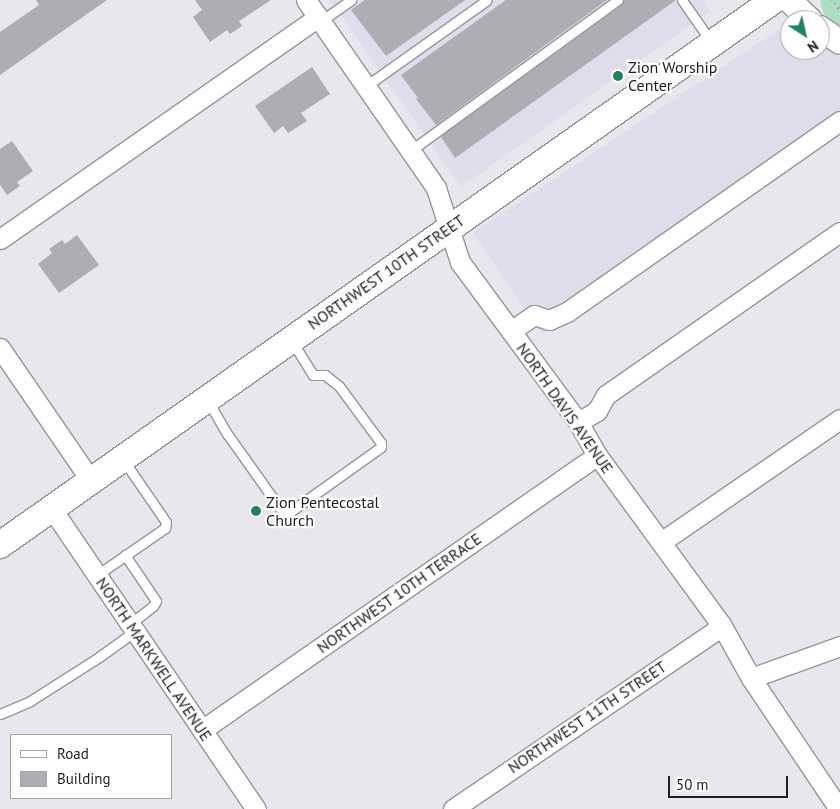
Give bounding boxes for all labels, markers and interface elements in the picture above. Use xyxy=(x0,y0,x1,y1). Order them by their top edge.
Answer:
north arrow xyxy=(780,10,830,60)
text: N xyxy=(804,36,822,56)
place label: Zion Worship Center xyxy=(628,57,718,95)
marker: Zion Worship Center xyxy=(612,70,624,82)
street label: NORTHWEST 10TH STREET xyxy=(304,210,468,334)
street label: NORTH DAVIS AVENUE xyxy=(513,339,617,477)
place label: Zion Pentecostal Church xyxy=(266,492,379,530)
marker: Zion Pentecostal Church xyxy=(250,505,262,517)
street label: NORTHWEST 10TH TERRACE xyxy=(313,529,485,657)
street label: NORTH MARKWELL AVENUE xyxy=(92,573,216,745)
street label: NORTHWEST 11TH STREET xyxy=(504,657,670,777)
legend xyxy=(10,734,172,799)
text: Road xyxy=(57,744,89,763)
scale bar xyxy=(670,766,790,798)
text: Building xyxy=(57,769,111,788)
text: 50 m xyxy=(676,775,709,794)

